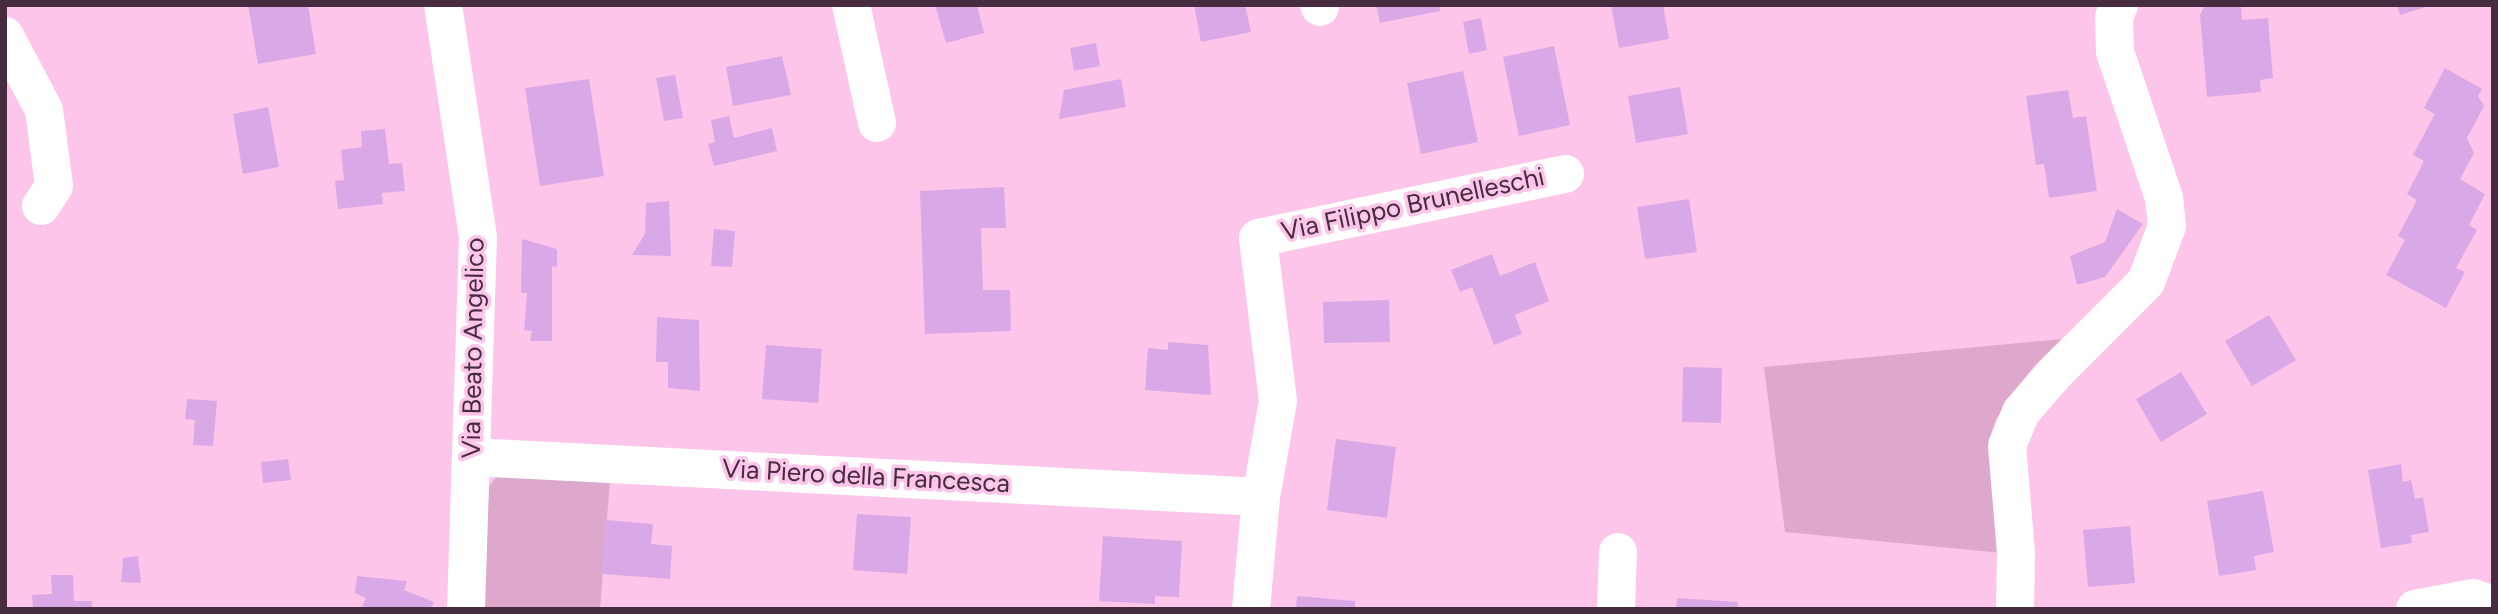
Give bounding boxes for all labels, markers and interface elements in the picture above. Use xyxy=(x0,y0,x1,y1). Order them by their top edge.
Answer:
street label: Via Filippo Brunelleschi xyxy=(1279,162,1547,248)
street label: Via Beato Angelico xyxy=(456,237,492,459)
street label: Via Piero della Francesca xyxy=(721,454,1011,500)

